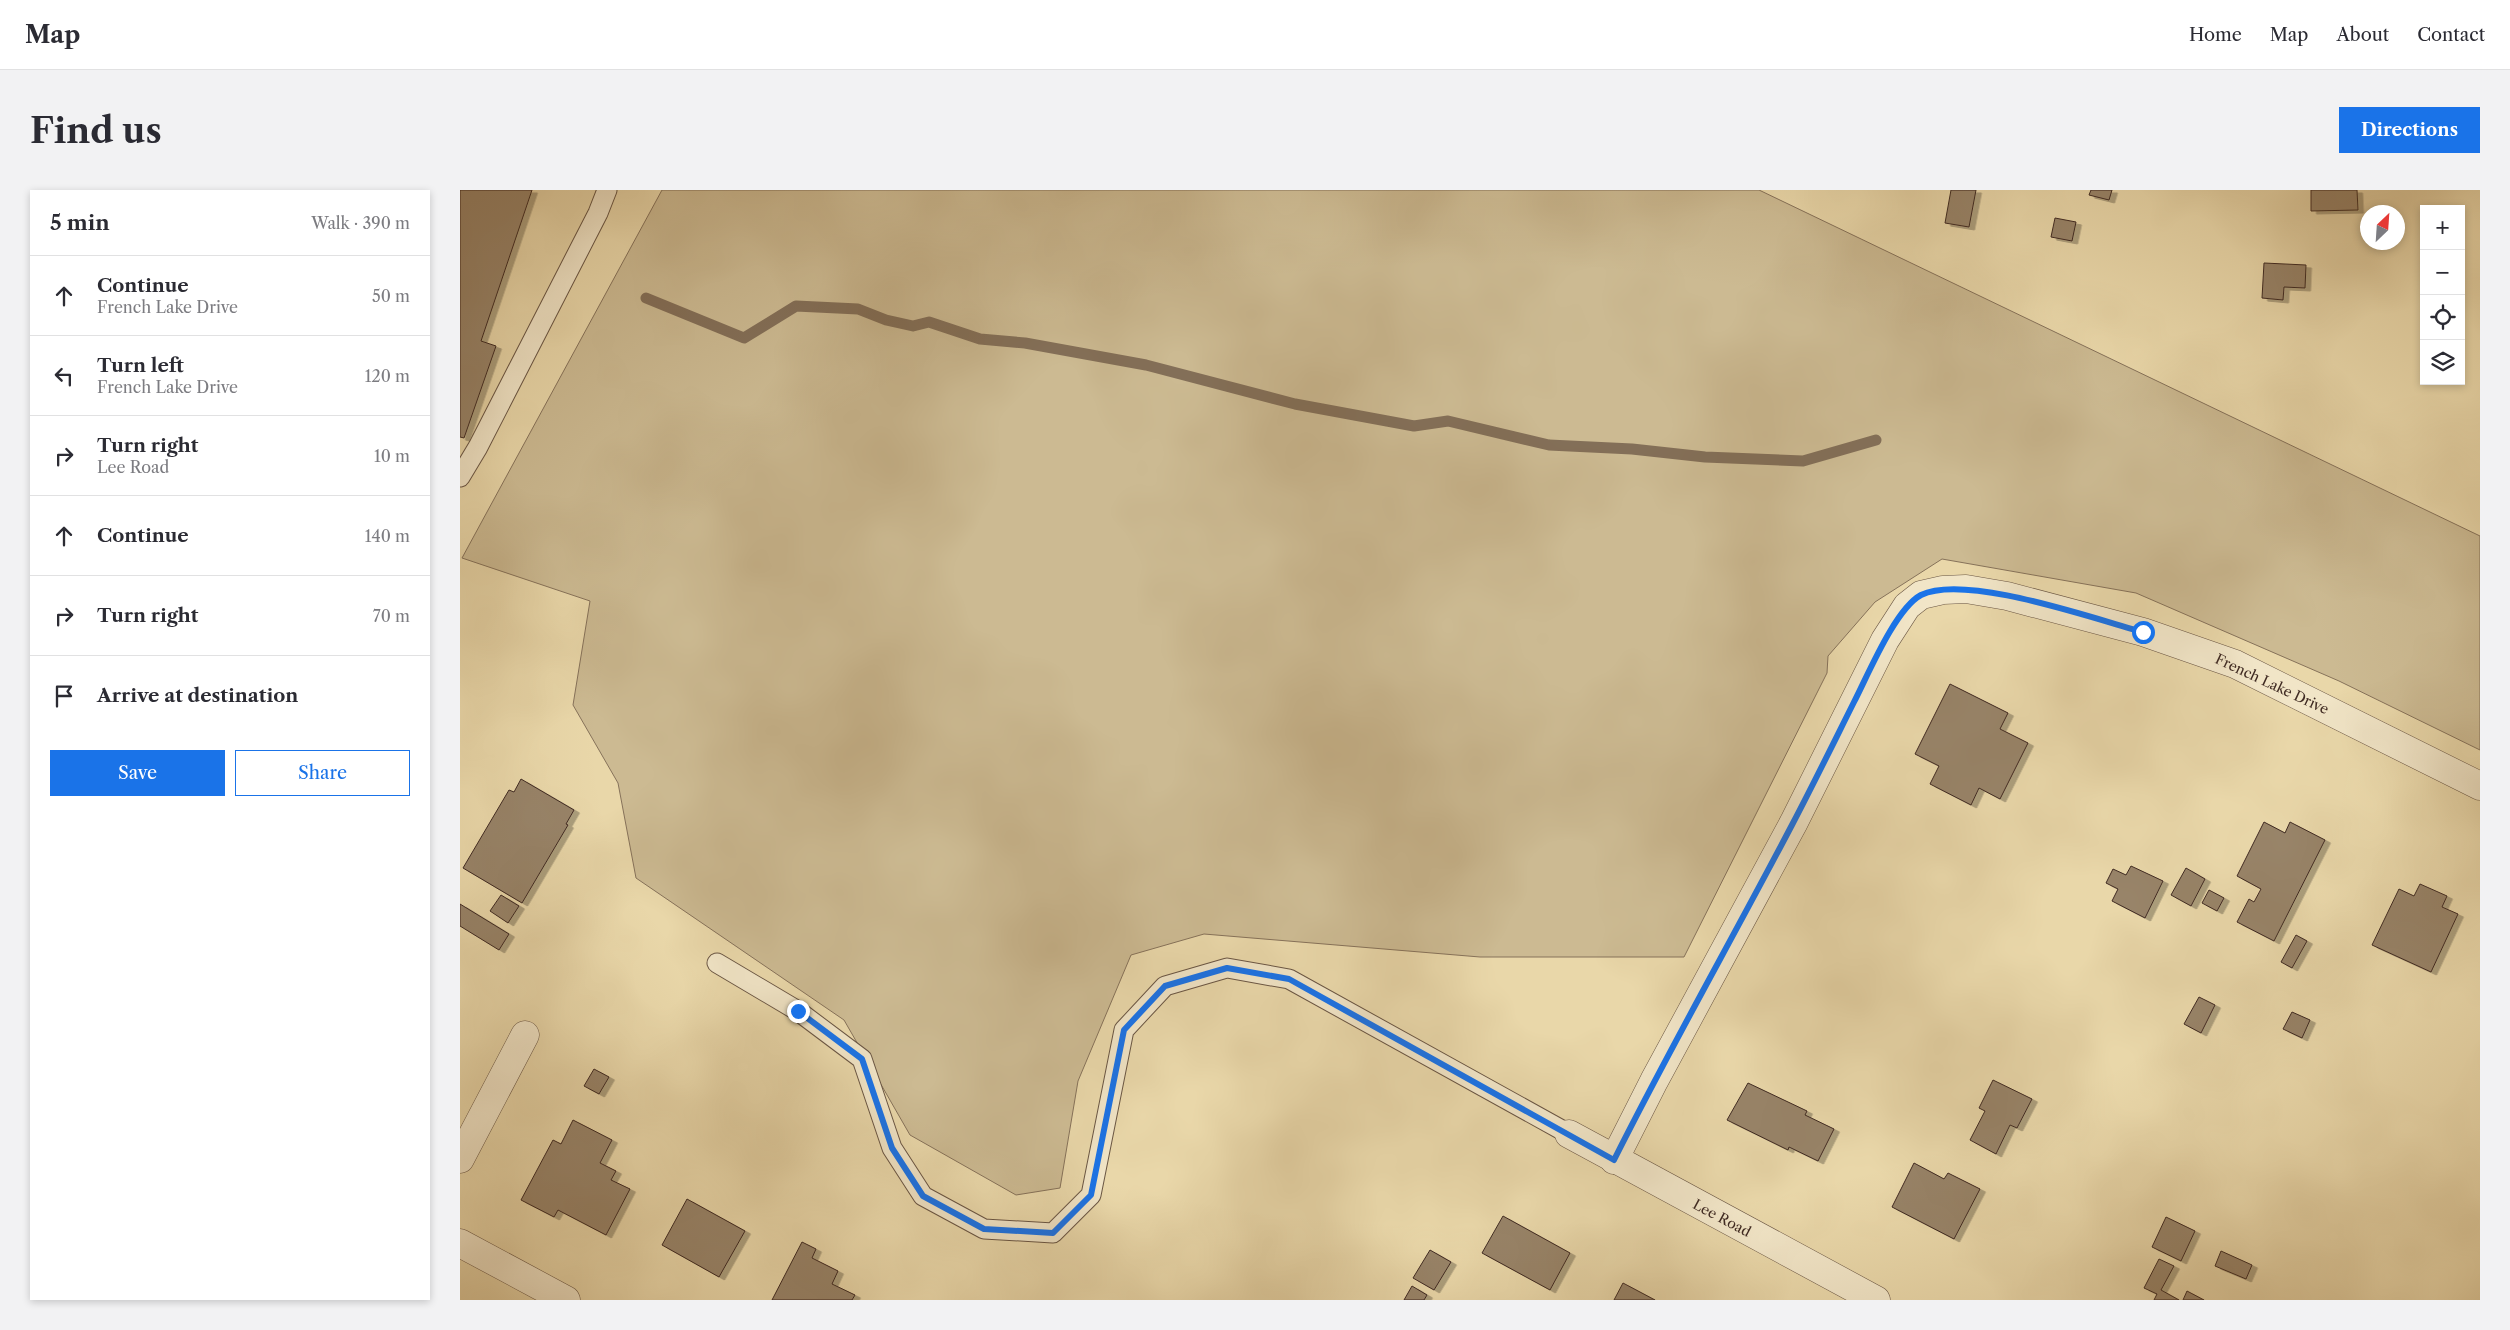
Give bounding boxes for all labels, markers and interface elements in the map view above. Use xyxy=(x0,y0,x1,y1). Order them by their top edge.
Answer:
text: Map xyxy=(25,20,80,49)
text: Home xyxy=(2189,24,2242,46)
text: Map xyxy=(2270,24,2308,46)
text: About xyxy=(2336,24,2389,46)
text: Contact xyxy=(2417,24,2485,46)
button: Directions xyxy=(2339,107,2480,153)
text: Find us xyxy=(30,109,162,152)
north arrow xyxy=(2360,205,2405,250)
map controls xyxy=(2420,205,2465,385)
button: + xyxy=(2420,205,2465,250)
text: 5 min xyxy=(50,210,110,235)
text: Walk · 390 m xyxy=(311,213,410,233)
button: − xyxy=(2420,250,2465,295)
text: Continue xyxy=(97,274,189,297)
icon: ahead xyxy=(50,282,78,310)
text: 50 m xyxy=(372,286,410,306)
button: locate xyxy=(2420,295,2465,340)
text: French Lake Drive xyxy=(97,297,238,317)
button: layers xyxy=(2420,340,2465,385)
text: Turn left xyxy=(97,354,184,377)
icon: left xyxy=(50,362,78,390)
text: 120 m xyxy=(365,366,410,386)
text: French Lake Drive xyxy=(97,377,238,397)
text: Turn right xyxy=(97,434,198,457)
icon: right xyxy=(50,442,78,470)
text: 10 m xyxy=(374,446,410,466)
text: Lee Road xyxy=(97,457,169,477)
icon: ahead xyxy=(50,522,78,550)
text: Continue xyxy=(97,524,189,547)
text: 140 m xyxy=(365,526,410,546)
icon: right xyxy=(50,602,78,630)
text: Turn right xyxy=(97,604,198,627)
text: 70 m xyxy=(373,606,410,626)
route start xyxy=(2132,621,2155,644)
street label: French Lake Drive xyxy=(2212,650,2332,718)
icon: arrive xyxy=(50,682,78,710)
text: Arrive at destination xyxy=(97,684,298,707)
button: Save xyxy=(50,750,225,796)
button: Share xyxy=(235,750,410,796)
route end xyxy=(787,1000,810,1023)
street label: Lee Road xyxy=(1690,1195,1755,1241)

